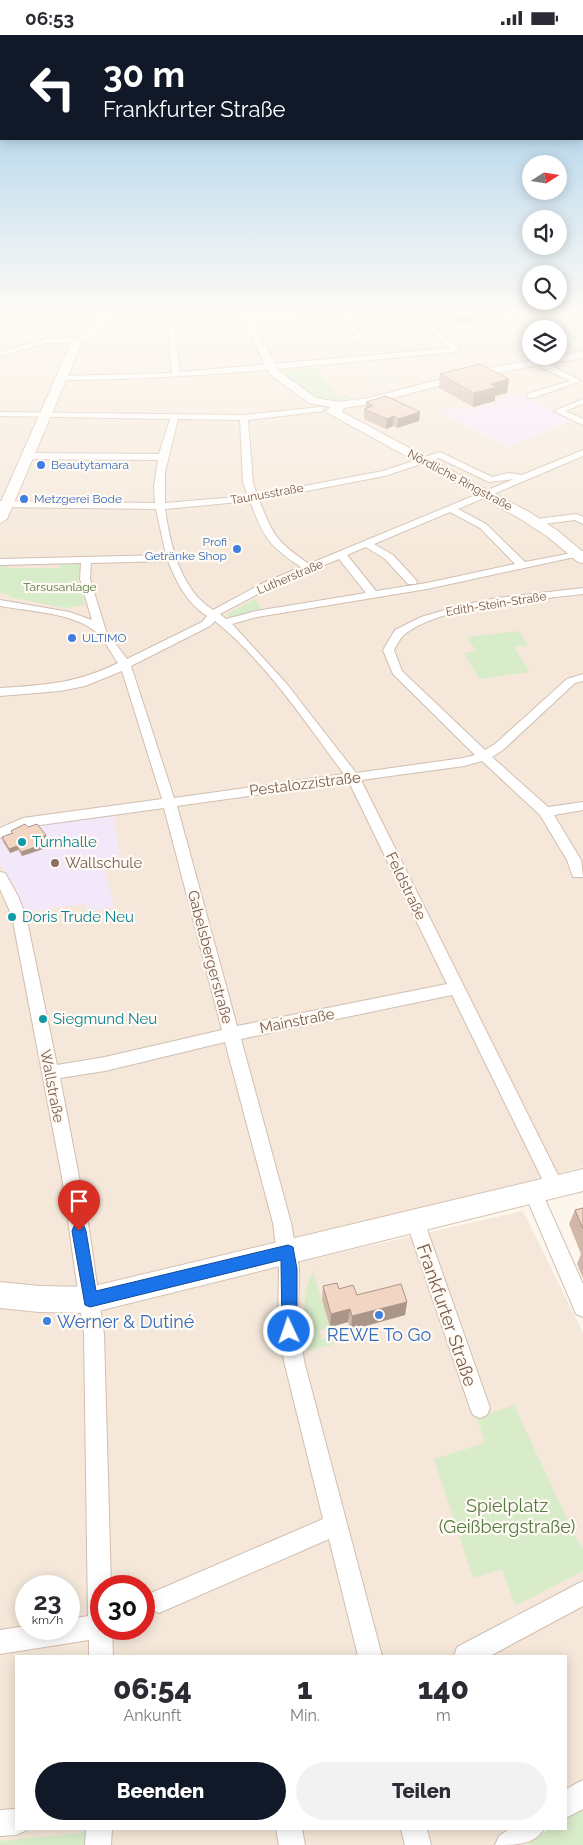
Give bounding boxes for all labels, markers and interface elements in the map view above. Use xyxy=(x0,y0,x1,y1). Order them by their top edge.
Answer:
text: 06:53 xyxy=(25,7,74,29)
text: 30 m xyxy=(103,54,185,95)
icon: left xyxy=(20,55,85,120)
text: Frankfurter Straße xyxy=(103,96,285,122)
north arrow xyxy=(522,155,568,200)
map controls xyxy=(522,155,567,365)
button: sound xyxy=(522,210,567,255)
button: search xyxy=(522,265,567,310)
button: layers xyxy=(522,320,567,365)
street label: Nördliche Ringstraße xyxy=(405,446,515,514)
place label: Beautytamara xyxy=(51,458,129,472)
marker: Beautytamara xyxy=(35,459,47,471)
street label: Taunusstraße xyxy=(229,481,305,507)
place label: Metzgerei Bode xyxy=(34,492,122,506)
marker: Metzgerei Bode xyxy=(18,493,30,505)
place label: Profi Getränke Shop xyxy=(145,535,227,563)
marker: Profi Getränke Shop xyxy=(231,543,243,555)
street label: Lutherstraße xyxy=(255,557,325,597)
park label: Tarsusanlage xyxy=(23,580,97,594)
street label: Edith-Stein-Straße xyxy=(445,589,547,619)
place label: ULTIMO xyxy=(82,631,127,645)
marker: ULTIMO xyxy=(66,632,78,644)
street label: Pestalozzistraße xyxy=(248,768,362,800)
place label: Turnhalle xyxy=(32,833,97,851)
marker: Turnhalle xyxy=(16,836,28,848)
street label: Feldstraße xyxy=(382,849,430,923)
place label: Wallschule xyxy=(65,854,142,872)
marker: Wallschule xyxy=(49,857,61,869)
street label: Gabelsbergerstraße xyxy=(184,888,237,1026)
place label: Doris Trude Neu xyxy=(22,908,134,926)
marker: Doris Trude Neu xyxy=(6,911,18,923)
street label: Mainstraße xyxy=(258,1005,336,1037)
place label: Siegmund Neu xyxy=(53,1010,157,1028)
marker: Siegmund Neu xyxy=(37,1013,49,1025)
street label: Wallstraße xyxy=(36,1048,68,1124)
pin xyxy=(58,1180,100,1231)
icon: arrive xyxy=(65,1187,93,1215)
street label: Frankfurter Straße xyxy=(413,1241,481,1389)
position arrow xyxy=(262,1304,314,1356)
marker: REWE To Go xyxy=(373,1309,385,1321)
place label: Werner & Dutiné xyxy=(57,1311,195,1332)
marker: Werner & Dutiné xyxy=(41,1315,53,1327)
place label: REWE To Go xyxy=(327,1324,432,1345)
park label: Spielplatz (Geißbergstraße) xyxy=(439,1495,575,1537)
speed limit sign: 30 xyxy=(90,1575,155,1640)
text: 23 xyxy=(33,1586,62,1616)
text: km/h xyxy=(32,1613,63,1627)
text: 06:54 xyxy=(113,1671,192,1706)
text: 1 xyxy=(297,1671,313,1706)
text: 140 xyxy=(418,1671,469,1706)
text: Ankunft xyxy=(123,1706,181,1725)
text: Min. xyxy=(290,1706,320,1725)
text: m xyxy=(436,1706,451,1725)
button: Beenden xyxy=(35,1762,286,1820)
button: Teilen xyxy=(296,1762,547,1820)

